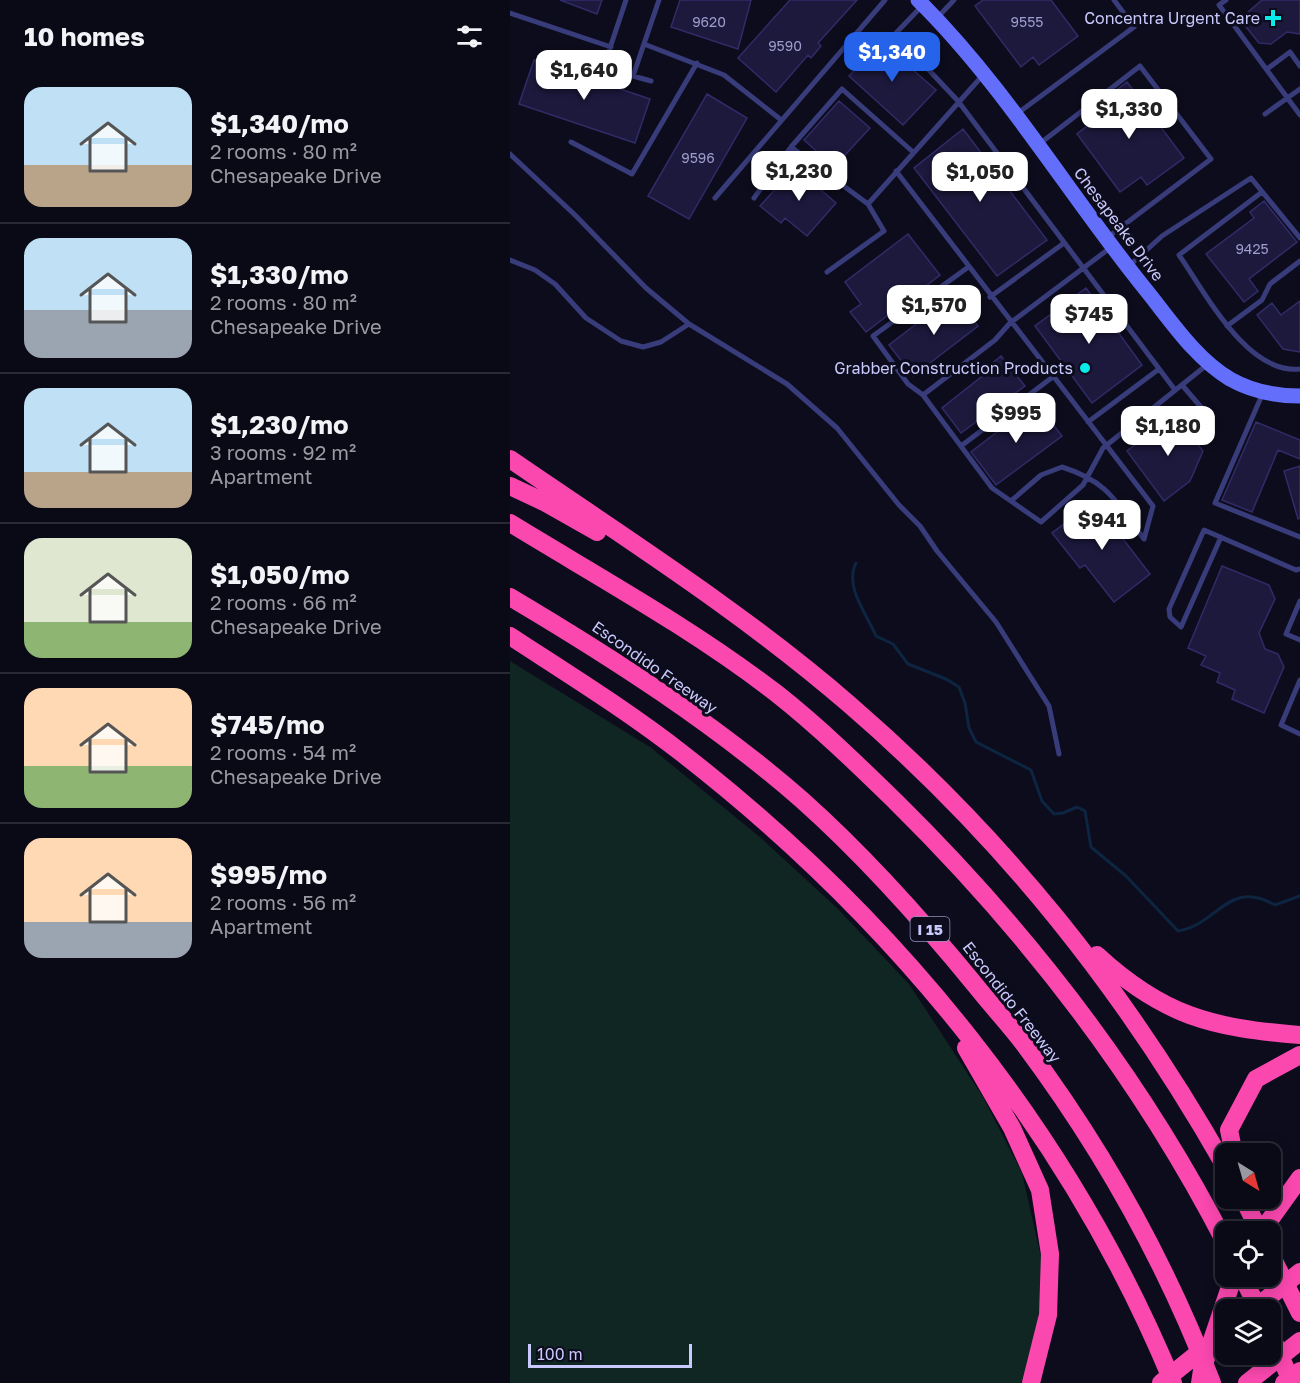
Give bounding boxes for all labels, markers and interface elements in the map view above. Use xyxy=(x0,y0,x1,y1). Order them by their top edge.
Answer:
place label: Concentra Urgent Care xyxy=(1084,8,1260,28)
marker: Concentra Urgent Care xyxy=(1264,9,1282,27)
house number: 9620 xyxy=(692,13,726,30)
house number: 9555 xyxy=(1011,13,1043,30)
icon: filters xyxy=(453,20,486,53)
text: 10 homes xyxy=(24,21,145,52)
pin: $1,340 xyxy=(843,32,941,83)
house number: 9590 xyxy=(768,37,802,54)
text: $1,340 xyxy=(858,39,926,63)
pin: $1,640 xyxy=(535,50,633,101)
text: $1,640 xyxy=(550,57,618,81)
pin: $1,330 xyxy=(1080,89,1178,140)
text: $1,330 xyxy=(1095,96,1163,120)
text: $1,340/mo xyxy=(210,108,349,139)
icon: home xyxy=(72,111,144,183)
text: 2 rooms · 80 m² xyxy=(210,139,357,163)
house number: 9596 xyxy=(681,149,715,166)
pin: $1,230 xyxy=(750,151,848,202)
pin: $1,050 xyxy=(931,152,1029,203)
text: $1,230 xyxy=(765,158,833,182)
text: $1,050 xyxy=(946,159,1014,183)
text: Chesapeake Drive xyxy=(210,163,382,187)
street label: Chesapeake Drive xyxy=(1070,163,1168,285)
house number: 9425 xyxy=(1235,240,1269,257)
text: $1,330/mo xyxy=(210,259,349,290)
icon: home xyxy=(72,262,144,334)
pin: $1,570 xyxy=(885,285,983,336)
text: 2 rooms · 80 m² xyxy=(210,290,357,314)
text: $1,570 xyxy=(901,292,967,316)
pin: $745 xyxy=(1053,294,1125,345)
text: $745 xyxy=(1065,301,1114,325)
text: Chesapeake Drive xyxy=(210,314,382,338)
place label: Grabber Construction Products xyxy=(834,358,1073,378)
marker: Grabber Construction Products xyxy=(1078,361,1092,375)
pin: $995 xyxy=(980,393,1052,444)
text: $995 xyxy=(991,400,1042,424)
pin: $1,180 xyxy=(1119,406,1217,457)
text: $1,230/mo xyxy=(210,409,349,440)
icon: home xyxy=(72,412,144,484)
text: $1,180 xyxy=(1135,413,1201,437)
text: 3 rooms · 92 m² xyxy=(210,440,356,464)
text: Apartment xyxy=(210,464,313,488)
pin: $941 xyxy=(1066,500,1138,551)
text: $941 xyxy=(1078,507,1126,531)
text: $1,050/mo xyxy=(210,559,350,590)
icon: home xyxy=(72,562,144,634)
text: 2 rooms · 66 m² xyxy=(210,590,357,614)
text: Chesapeake Drive xyxy=(210,614,382,638)
street label: Escondido Freeway xyxy=(589,616,722,718)
text: $745/mo xyxy=(210,709,325,740)
icon: home xyxy=(72,712,144,784)
text: 2 rooms · 54 m² xyxy=(210,740,356,764)
text: Chesapeake Drive xyxy=(210,764,382,788)
text: $995/mo xyxy=(210,859,327,890)
icon: home xyxy=(72,862,144,934)
text: 2 rooms · 56 m² xyxy=(210,890,356,914)
text: Apartment xyxy=(210,914,313,938)
road number: I 15 xyxy=(910,917,950,941)
street label: Escondido Freeway xyxy=(958,937,1066,1067)
north arrow xyxy=(1215,1143,1281,1209)
map controls xyxy=(1215,1143,1281,1365)
button: locate xyxy=(1215,1221,1281,1287)
button: layers xyxy=(1215,1299,1281,1365)
scale bar xyxy=(528,1341,692,1368)
text: 100 m xyxy=(537,1344,583,1364)

